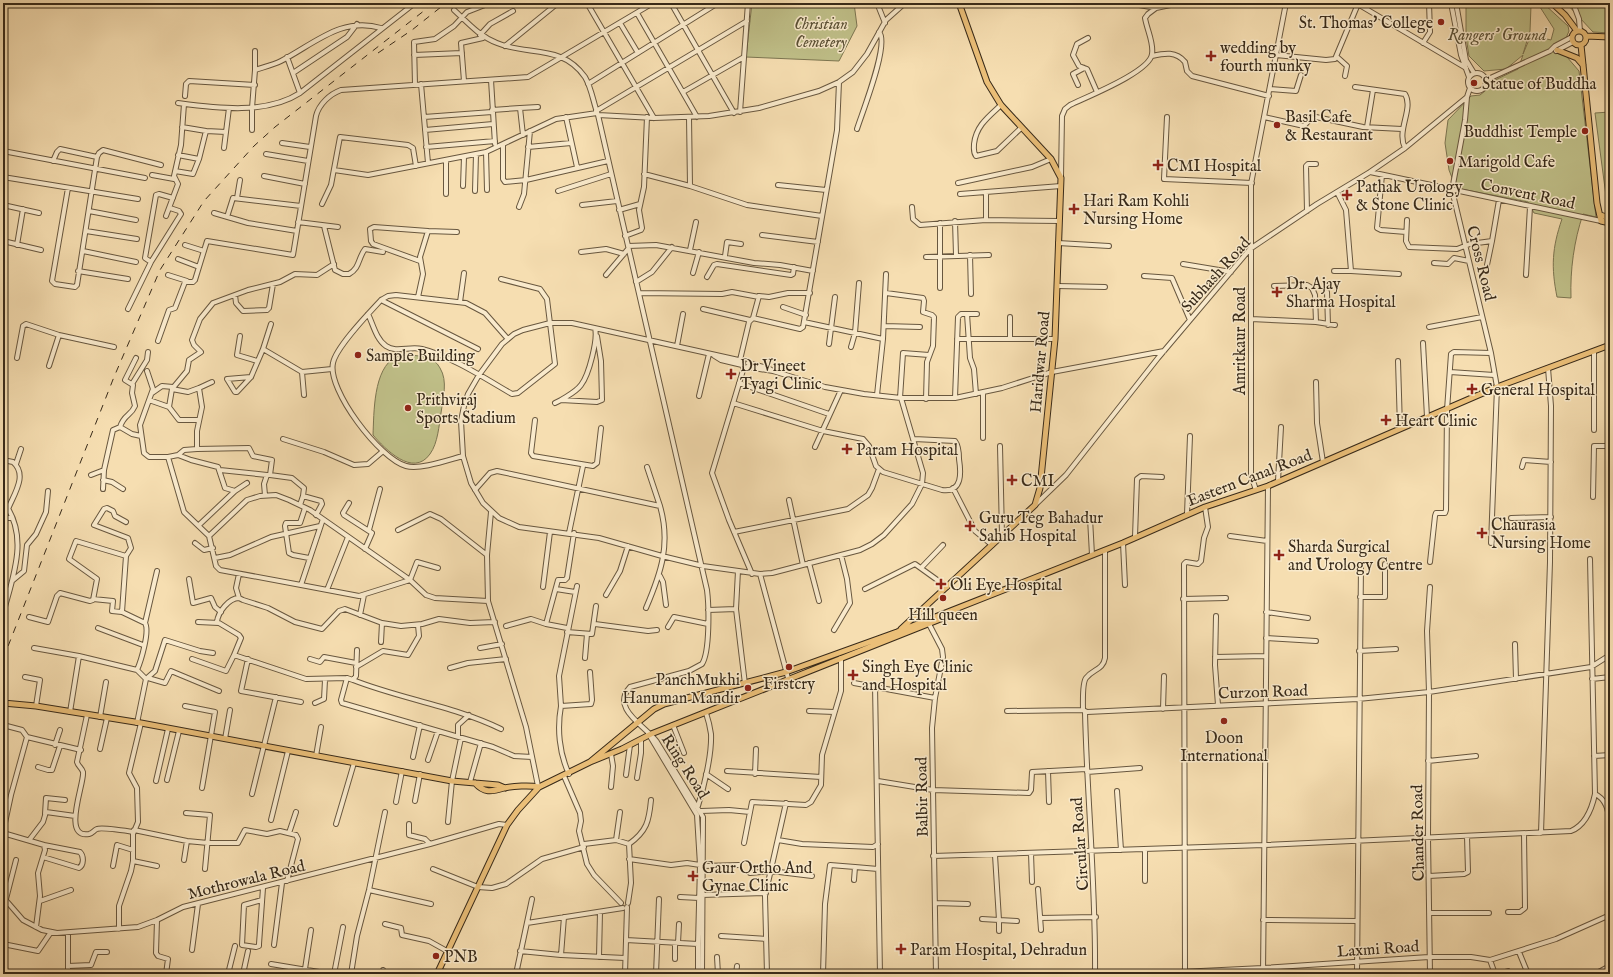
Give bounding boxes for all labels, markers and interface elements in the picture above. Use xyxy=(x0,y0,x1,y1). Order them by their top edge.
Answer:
place label: St. Thomas' College xyxy=(1299,14,1433,34)
park label: Christian Cemetery xyxy=(794,15,848,53)
marker: St. Thomas' College xyxy=(1436,17,1446,27)
park label: Rangers' Ground xyxy=(1448,26,1548,46)
place label: wedding by fourth munky xyxy=(1220,39,1312,77)
marker: wedding by fourth munky xyxy=(1205,50,1217,62)
place label: Statue of Buddha xyxy=(1482,75,1597,95)
marker: Statue of Buddha xyxy=(1469,78,1479,88)
place label: Basil Cafe & Restaurant xyxy=(1285,108,1374,146)
marker: Basil Cafe & Restaurant xyxy=(1272,120,1282,130)
place label: Buddhist Temple xyxy=(1463,123,1577,143)
marker: Buddhist Temple xyxy=(1580,126,1590,136)
place label: Marigold Cafe xyxy=(1458,153,1555,173)
marker: Marigold Cafe xyxy=(1445,156,1455,166)
place label: CMI Hospital xyxy=(1167,157,1262,177)
marker: CMI Hospital xyxy=(1152,159,1164,171)
street label: Convent Road xyxy=(1478,175,1577,215)
place label: Pathak Urology & Stone Clinic xyxy=(1356,178,1463,216)
marker: Pathak Urology & Stone Clinic xyxy=(1341,189,1353,201)
place label: Hari Ram Kohli Nursing Home xyxy=(1083,192,1189,230)
marker: Hari Ram Kohli Nursing Home xyxy=(1068,203,1080,215)
street label: Cross Road xyxy=(1461,224,1499,304)
street label: Subhash Road xyxy=(1178,233,1256,317)
place label: Dr. Ajay Sharma Hospital xyxy=(1286,275,1396,313)
street label: Amritkaur Road xyxy=(1231,286,1251,396)
marker: Dr. Ajay Sharma Hospital xyxy=(1271,286,1283,298)
street label: Haridwar Road xyxy=(1027,310,1055,414)
place label: Sample Building xyxy=(366,347,475,367)
marker: Sample Building xyxy=(353,350,363,360)
place label: Dr Vineet Tyagi Clinic xyxy=(740,357,822,395)
marker: Dr Vineet Tyagi Clinic xyxy=(725,368,737,380)
place label: General Hospital xyxy=(1481,381,1596,401)
marker: General Hospital xyxy=(1466,383,1478,395)
place label: Prithviraj Sports Stadium xyxy=(416,391,516,429)
marker: Prithviraj Sports Stadium xyxy=(403,403,413,413)
place label: Heart Clinic xyxy=(1395,412,1477,432)
marker: Heart Clinic xyxy=(1380,414,1392,426)
place label: Param Hospital xyxy=(856,441,959,461)
marker: Param Hospital xyxy=(841,443,853,455)
street label: Eastern Canal Road xyxy=(1184,446,1315,512)
place label: CMI xyxy=(1021,472,1054,492)
marker: CMI xyxy=(1006,474,1018,486)
place label: Guru Teg Bahadur Sahib Hospital xyxy=(979,509,1103,547)
place label: Chaurasia Nursing Home xyxy=(1491,516,1591,554)
marker: Guru Teg Bahadur Sahib Hospital xyxy=(964,520,976,532)
marker: Chaurasia Nursing Home xyxy=(1476,527,1488,539)
place label: Sharda Surgical and Urology Centre xyxy=(1288,538,1422,576)
marker: Sharda Surgical and Urology Centre xyxy=(1273,549,1285,561)
place label: Oli Eye Hospital xyxy=(950,576,1063,596)
marker: Oli Eye Hospital xyxy=(935,578,947,590)
marker: Hill queen xyxy=(938,593,948,603)
place label: Hill queen xyxy=(908,606,978,626)
place label: Singh Eye Clinic and Hospital xyxy=(862,658,973,696)
marker: Firstcry xyxy=(784,662,794,672)
marker: Singh Eye Clinic and Hospital xyxy=(847,669,859,681)
place label: PanchMukhi Hanuman Mandir xyxy=(622,671,740,709)
place label: Firstcry xyxy=(763,675,815,695)
street label: Curzon Road xyxy=(1218,681,1309,705)
marker: PanchMukhi Hanuman Mandir xyxy=(743,683,753,693)
marker: Doon International xyxy=(1219,716,1229,726)
place label: Doon International xyxy=(1180,729,1268,767)
street label: Ring Road xyxy=(656,731,713,804)
street label: Balbir Road xyxy=(912,756,934,837)
street label: Chander Road xyxy=(1408,784,1430,882)
street label: Circular Road xyxy=(1068,796,1094,891)
street label: Mothrowala Road xyxy=(186,857,308,905)
place label: Gaur Ortho And Gynae Clinic xyxy=(702,859,813,897)
marker: Gaur Ortho And Gynae Clinic xyxy=(687,870,699,882)
street label: Laxmi Road xyxy=(1336,937,1420,963)
place label: Param Hospital, Dehradun xyxy=(910,941,1087,961)
marker: Param Hospital, Dehradun xyxy=(895,943,907,955)
place label: PNB xyxy=(444,948,478,968)
marker: PNB xyxy=(431,951,441,961)

